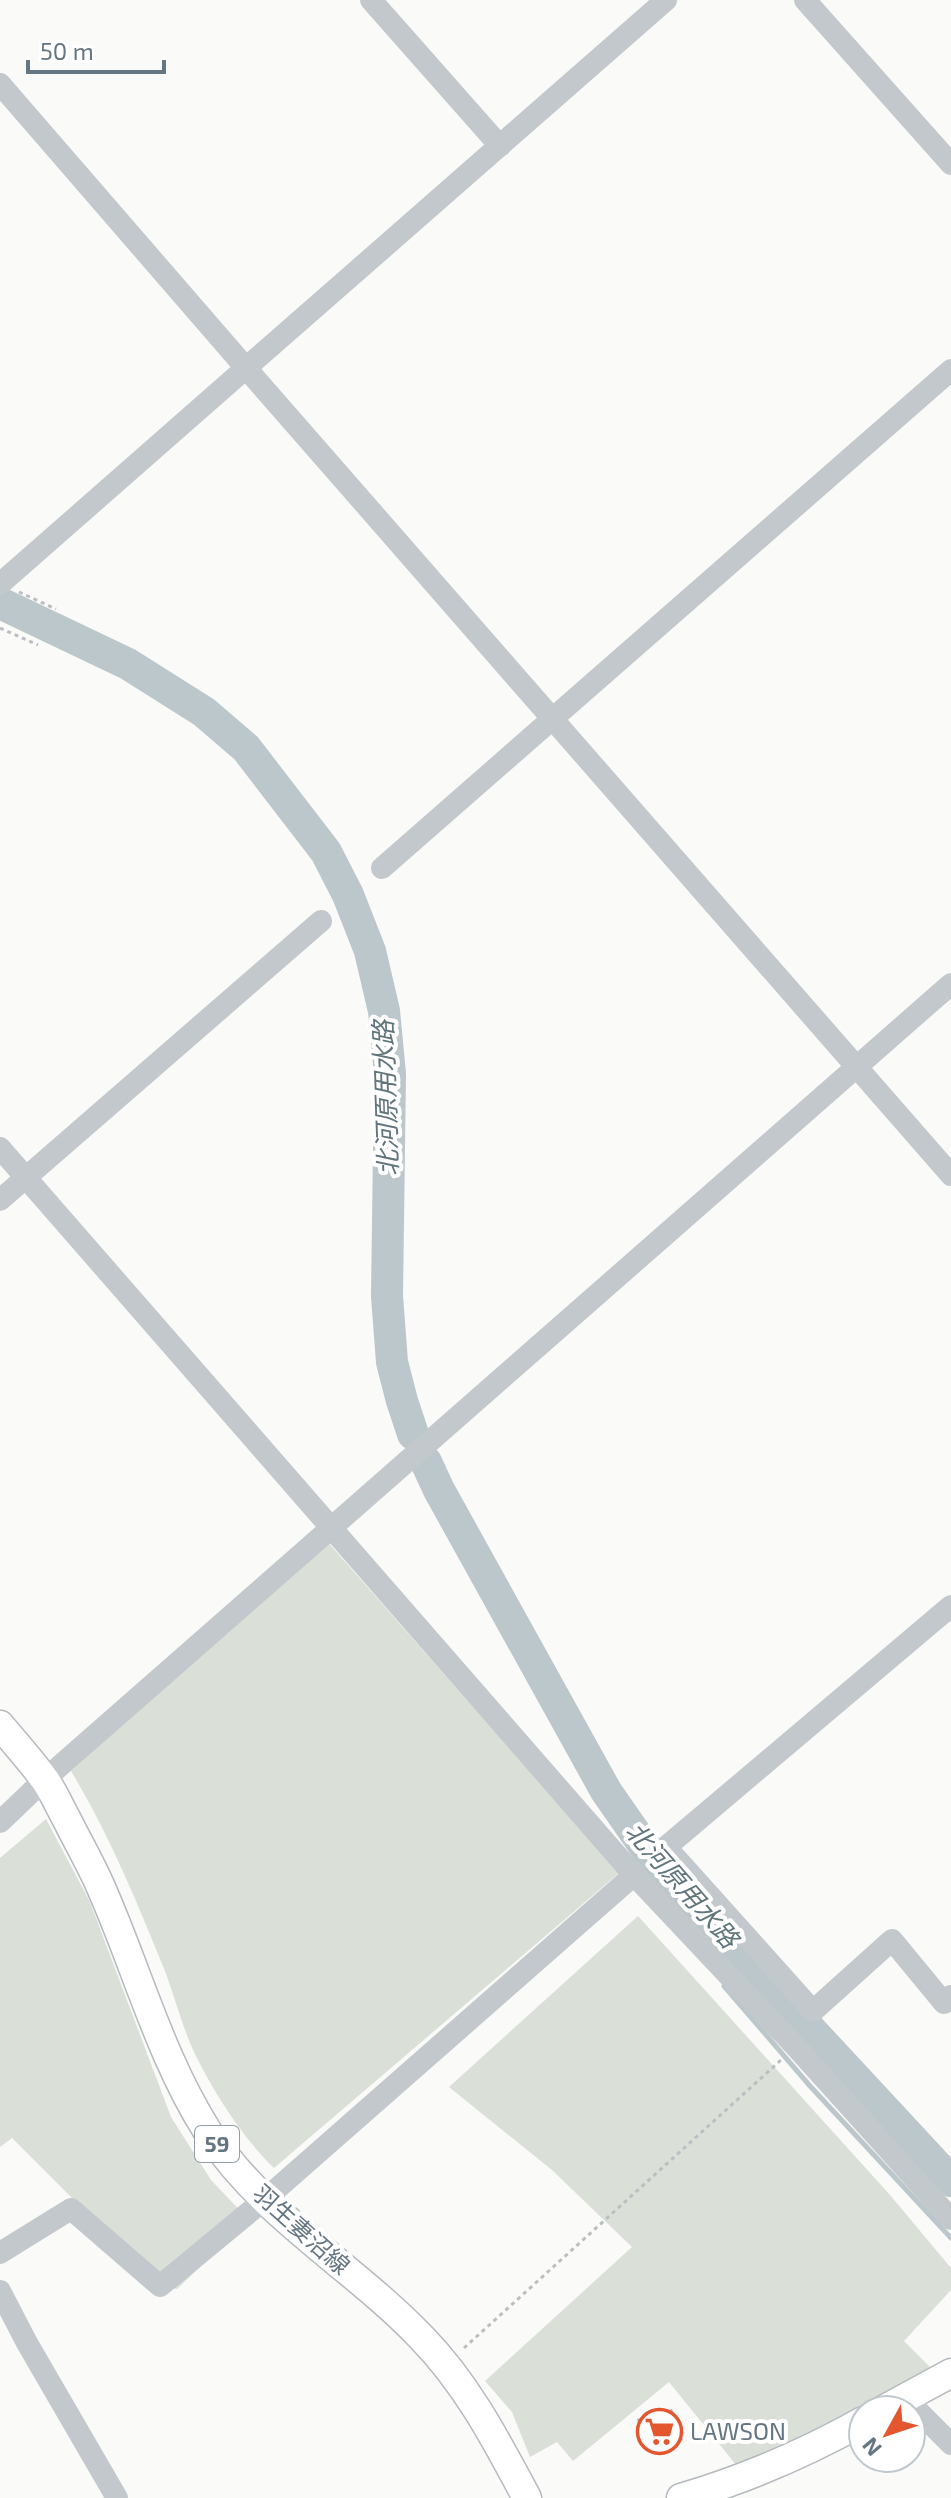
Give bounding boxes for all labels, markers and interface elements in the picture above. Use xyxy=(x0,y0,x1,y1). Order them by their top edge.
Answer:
scale bar xyxy=(28,24,164,74)
text: 50 m xyxy=(40,36,94,65)
water label: 北河原用水路 xyxy=(366,1018,403,1177)
water label: 北河原用水路 xyxy=(620,1815,747,1955)
road number: 59 xyxy=(195,2126,239,2162)
street label: 羽生妻沼線 xyxy=(248,2178,356,2280)
north arrow xyxy=(847,2394,927,2474)
supermarket icon: LAWSON xyxy=(635,2408,683,2456)
place label: LAWSON xyxy=(690,2416,786,2445)
text: N xyxy=(856,2433,886,2462)

